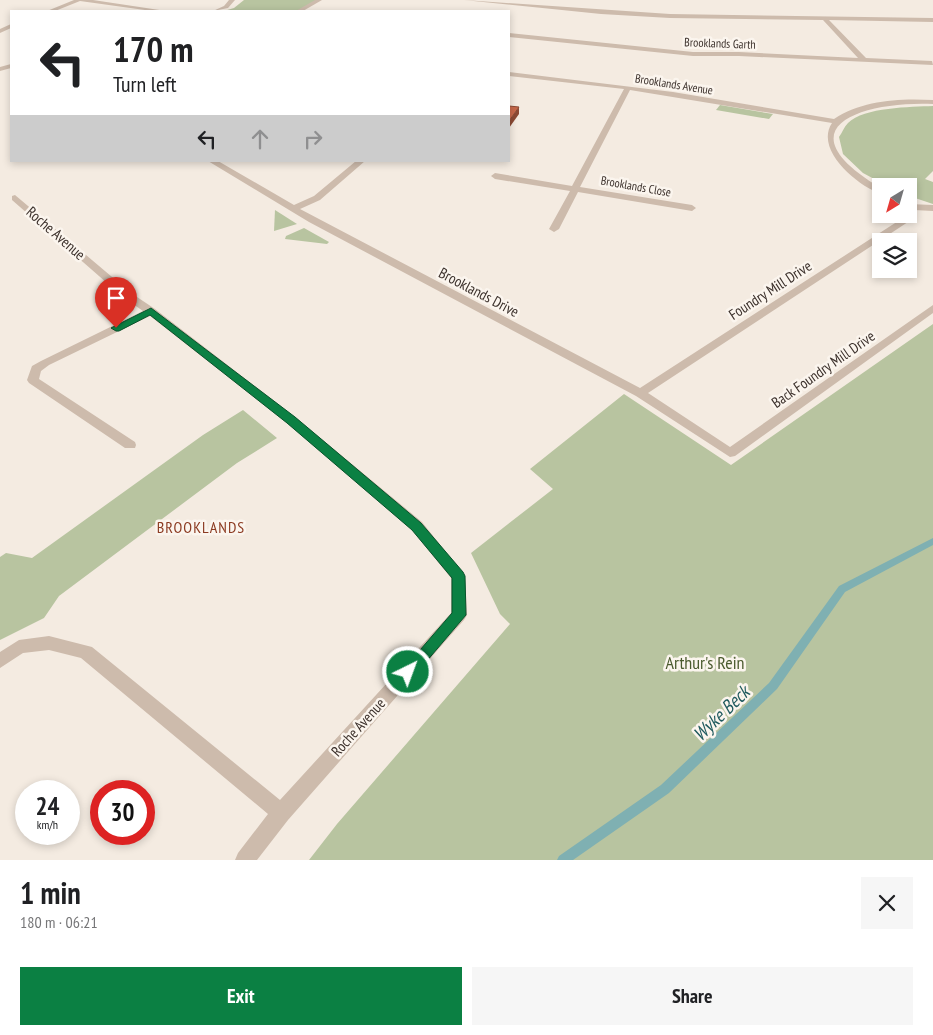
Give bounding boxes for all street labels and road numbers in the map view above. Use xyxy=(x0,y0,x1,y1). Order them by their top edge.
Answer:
street label: Brooklands Garth xyxy=(684,34,756,52)
street label: Brooklands Avenue xyxy=(634,70,714,98)
street label: Brooklands Close xyxy=(600,172,672,200)
street label: Roche Avenue xyxy=(23,202,89,264)
street label: Foundry Mill Drive xyxy=(725,256,815,324)
street label: Brooklands Drive xyxy=(436,263,522,321)
street label: Back Foundry Mill Drive xyxy=(768,326,878,412)
street label: Roche Avenue xyxy=(327,694,389,760)

